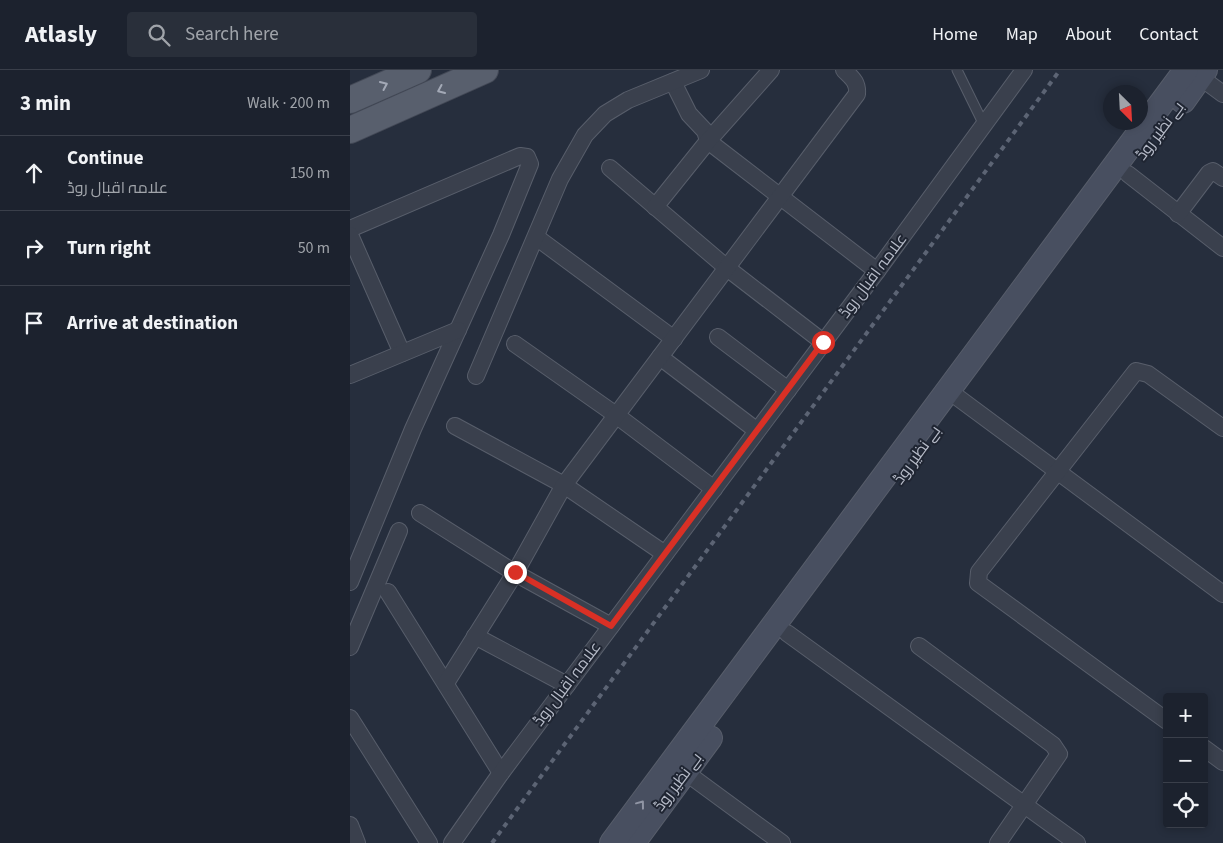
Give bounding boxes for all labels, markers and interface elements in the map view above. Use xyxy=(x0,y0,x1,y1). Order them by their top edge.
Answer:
search box xyxy=(127,12,477,57)
text: Atlasly xyxy=(25,17,97,52)
icon: search xyxy=(145,21,173,49)
text: Search here xyxy=(185,21,279,48)
text: Home xyxy=(932,22,978,47)
text: Map xyxy=(1006,22,1038,47)
text: About xyxy=(1066,22,1111,47)
text: Contact xyxy=(1139,22,1198,47)
one-way arrow xyxy=(379,80,388,91)
one-way arrow xyxy=(437,83,446,94)
north arrow xyxy=(1103,85,1148,130)
text: 3 min xyxy=(20,88,71,118)
text: Walk · 200 m xyxy=(247,92,330,114)
street label: بے نظیر روڈ xyxy=(1131,97,1189,165)
text: Continue xyxy=(67,145,144,172)
icon: ahead xyxy=(20,159,48,187)
text: 150 m xyxy=(290,162,330,184)
text: علامہ اقبال روڈ xyxy=(67,177,168,199)
street label: علامہ اقبال روڈ xyxy=(834,229,912,323)
icon: right xyxy=(20,234,48,262)
text: Turn right xyxy=(67,235,151,262)
text: 50 m xyxy=(298,237,330,259)
icon: arrive xyxy=(20,309,48,337)
text: Arrive at destination xyxy=(67,310,238,337)
route start xyxy=(812,331,835,354)
street label: بے نظیر روڈ xyxy=(888,421,946,489)
route end xyxy=(504,561,527,584)
street label: علامہ اقبال روڈ xyxy=(528,637,606,731)
map controls xyxy=(1163,693,1208,828)
button: + xyxy=(1163,693,1208,738)
button: − xyxy=(1163,738,1208,783)
street label: بے نظیر روڈ xyxy=(649,748,707,816)
button: locate xyxy=(1163,783,1208,828)
one-way arrow xyxy=(635,800,644,810)

